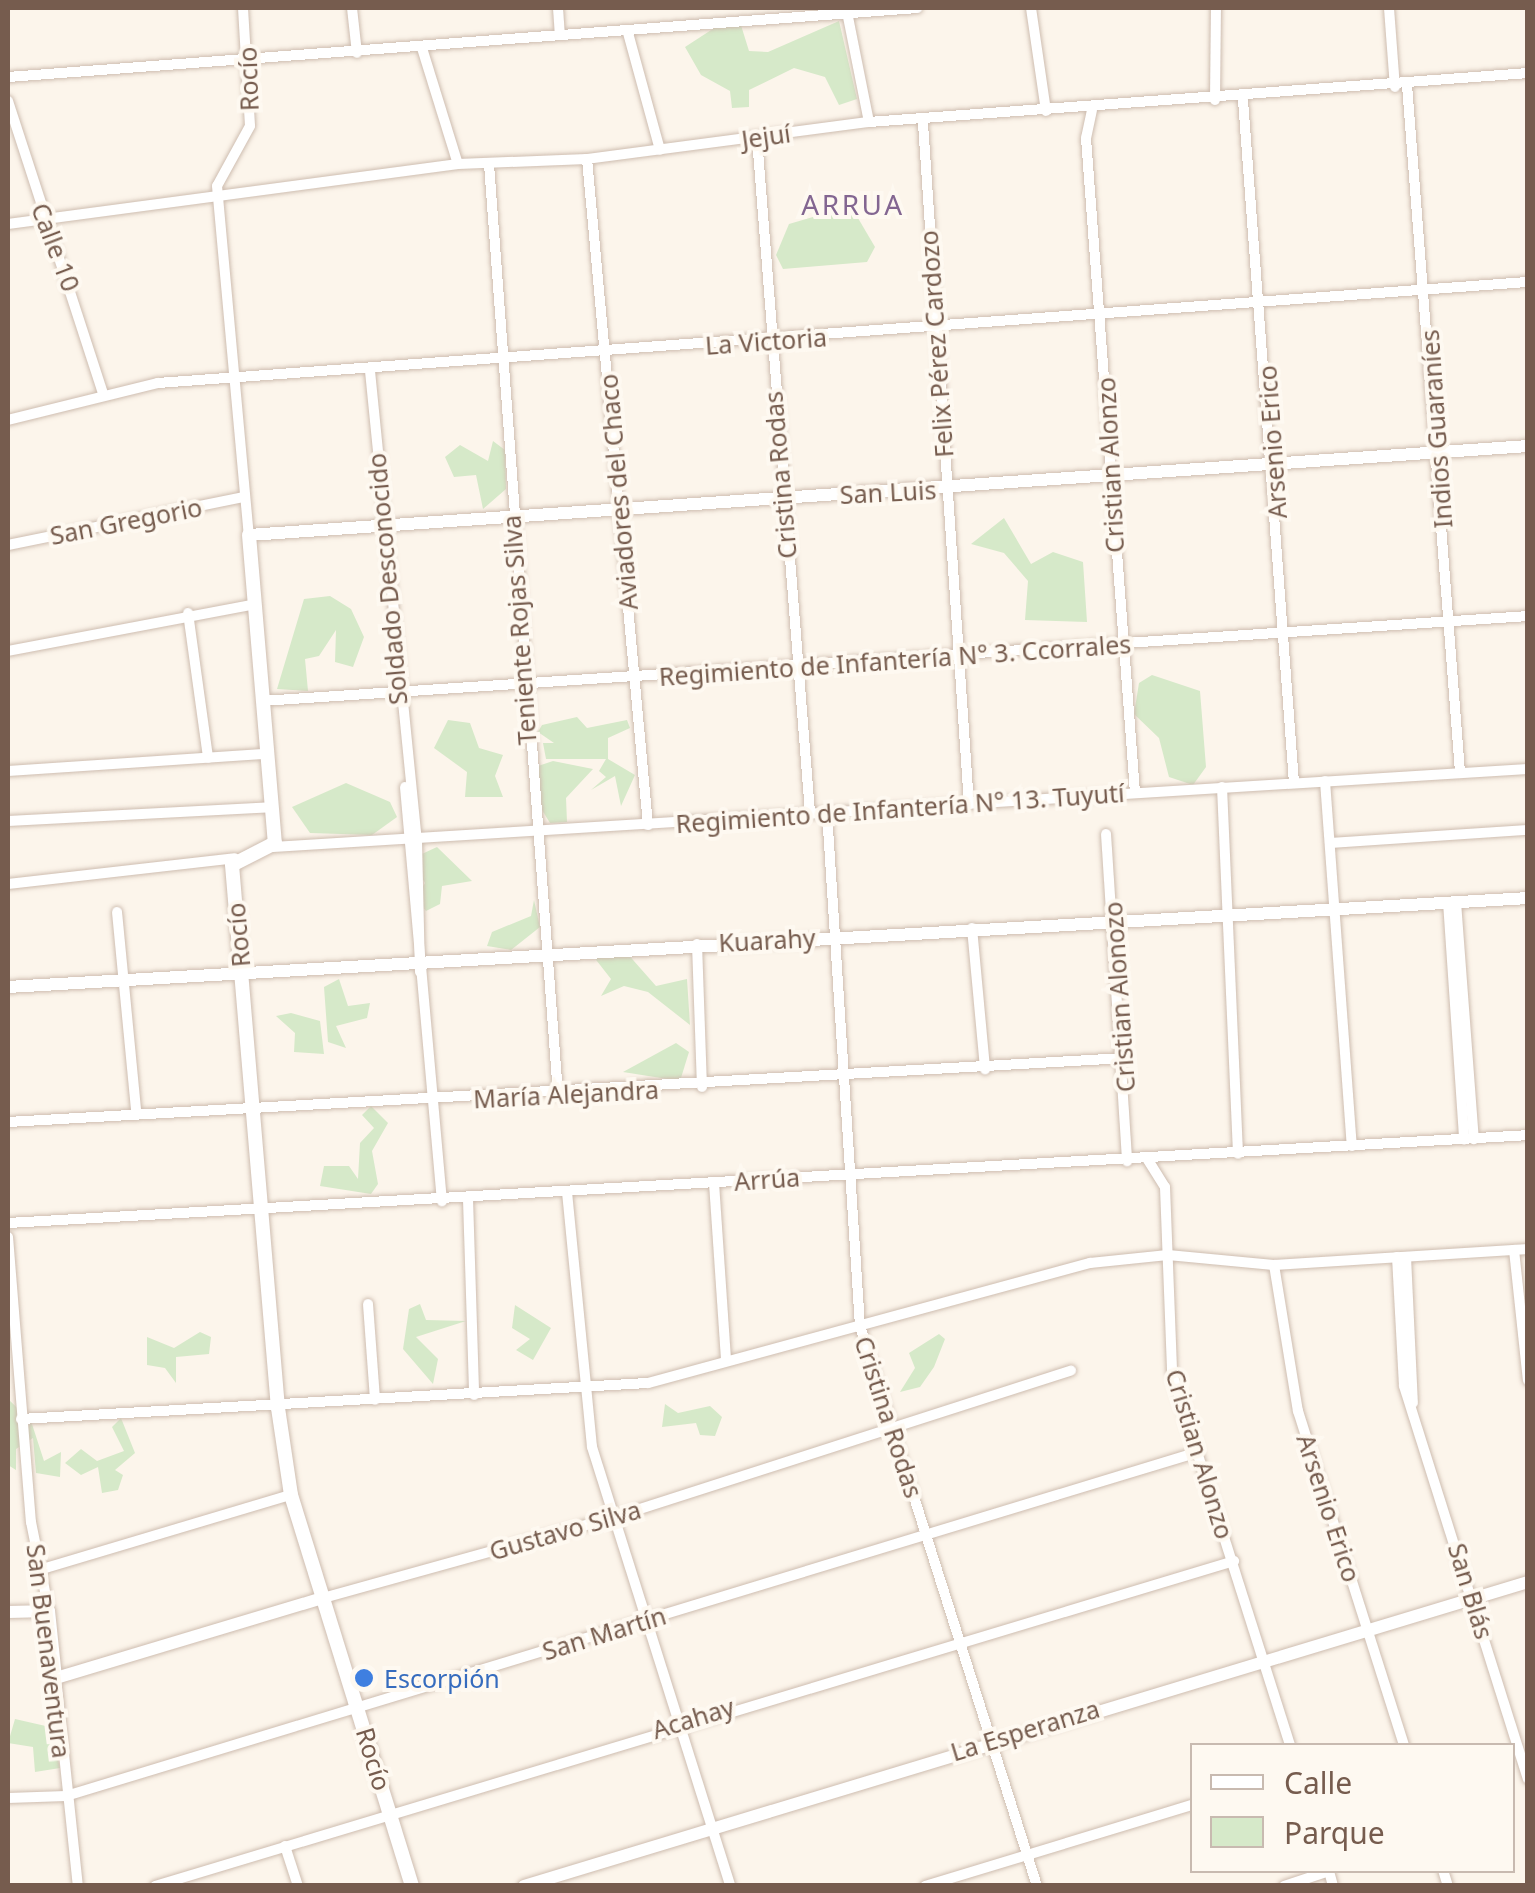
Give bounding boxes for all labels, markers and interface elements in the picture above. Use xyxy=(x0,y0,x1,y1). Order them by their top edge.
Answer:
street label: Rocío xyxy=(232,46,264,112)
street label: Jejuí xyxy=(740,118,792,154)
district label: ARRUA xyxy=(801,187,905,221)
street label: Calle 10 xyxy=(26,199,86,295)
street label: Felix Pérez Cardozo xyxy=(913,229,959,459)
street label: La Victoria xyxy=(704,322,828,360)
street label: Indios Guaraníes xyxy=(1414,329,1458,529)
street label: Arsenio Erico xyxy=(1252,364,1292,520)
street label: Aviadores del Chaco xyxy=(593,373,643,611)
street label: Cristian Alonzo xyxy=(1090,376,1130,554)
street label: Cristina Rodas xyxy=(758,390,802,560)
street label: Soldado Desconocido xyxy=(361,452,413,706)
street label: San Luis xyxy=(839,474,937,510)
street label: San Gregorio xyxy=(47,492,205,550)
street label: Teniente Rojas Silva xyxy=(496,514,542,746)
street label: Regimiento de Infantería N° 3. Ccorrales xyxy=(658,629,1132,691)
street label: Regimiento de Infantería N° 13. Tuyutí xyxy=(675,777,1125,839)
street label: Cristian Alonozo xyxy=(1097,901,1141,1093)
street label: Rocío xyxy=(220,902,256,968)
street label: Kuarahy xyxy=(718,922,816,958)
street label: María Alejandra xyxy=(473,1074,659,1114)
street label: Arrúa xyxy=(733,1162,801,1196)
street label: Cristina Rodas xyxy=(849,1332,929,1502)
street label: Cristian Alonzo xyxy=(1160,1366,1240,1542)
street label: Arsenio Erico xyxy=(1291,1430,1367,1586)
street label: Gustavo Silva xyxy=(486,1494,644,1566)
street label: San Blás xyxy=(1442,1540,1500,1642)
street label: San Buenaventura xyxy=(21,1542,77,1760)
street label: San Martín xyxy=(539,1600,669,1666)
place label: Escorpión xyxy=(384,1663,500,1693)
marker: Escorpión xyxy=(353,1667,375,1689)
street label: Acahay xyxy=(648,1691,738,1745)
street label: La Esperanza xyxy=(947,1693,1103,1767)
street label: Rocío xyxy=(350,1724,398,1794)
legend xyxy=(1190,1743,1515,1873)
text: Calle xyxy=(1284,1762,1352,1803)
text: Parque xyxy=(1284,1812,1385,1853)

